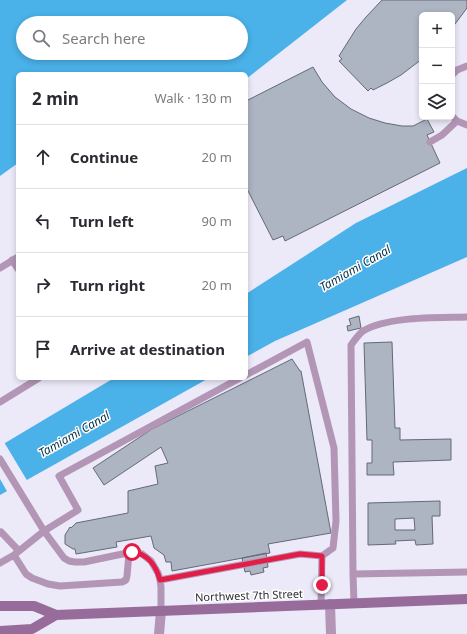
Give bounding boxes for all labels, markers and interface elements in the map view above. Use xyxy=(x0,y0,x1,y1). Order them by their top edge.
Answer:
map controls xyxy=(419,12,455,120)
button: + xyxy=(419,12,455,48)
search box xyxy=(16,16,248,60)
icon: search xyxy=(30,27,52,49)
text: Search here xyxy=(62,28,145,48)
button: − xyxy=(419,48,455,84)
button: layers xyxy=(419,84,455,120)
text: 2 min xyxy=(32,87,79,110)
text: Walk · 130 m xyxy=(154,89,232,107)
icon: ahead xyxy=(32,146,54,168)
text: Continue xyxy=(70,147,138,167)
text: 20 m xyxy=(202,148,232,166)
icon: left xyxy=(32,210,54,232)
text: Turn left xyxy=(70,211,134,231)
text: 90 m xyxy=(202,212,232,230)
water label: Tamiami Canal xyxy=(316,240,395,295)
icon: right xyxy=(32,274,54,296)
text: Turn right xyxy=(70,275,145,295)
text: 20 m xyxy=(202,276,232,294)
icon: arrive xyxy=(32,338,54,360)
text: Arrive at destination xyxy=(70,339,225,359)
water label: Tamiami Canal xyxy=(35,406,114,461)
route start xyxy=(123,543,141,561)
route end xyxy=(313,576,331,594)
street label: Northwest 7th Street xyxy=(195,586,303,604)

